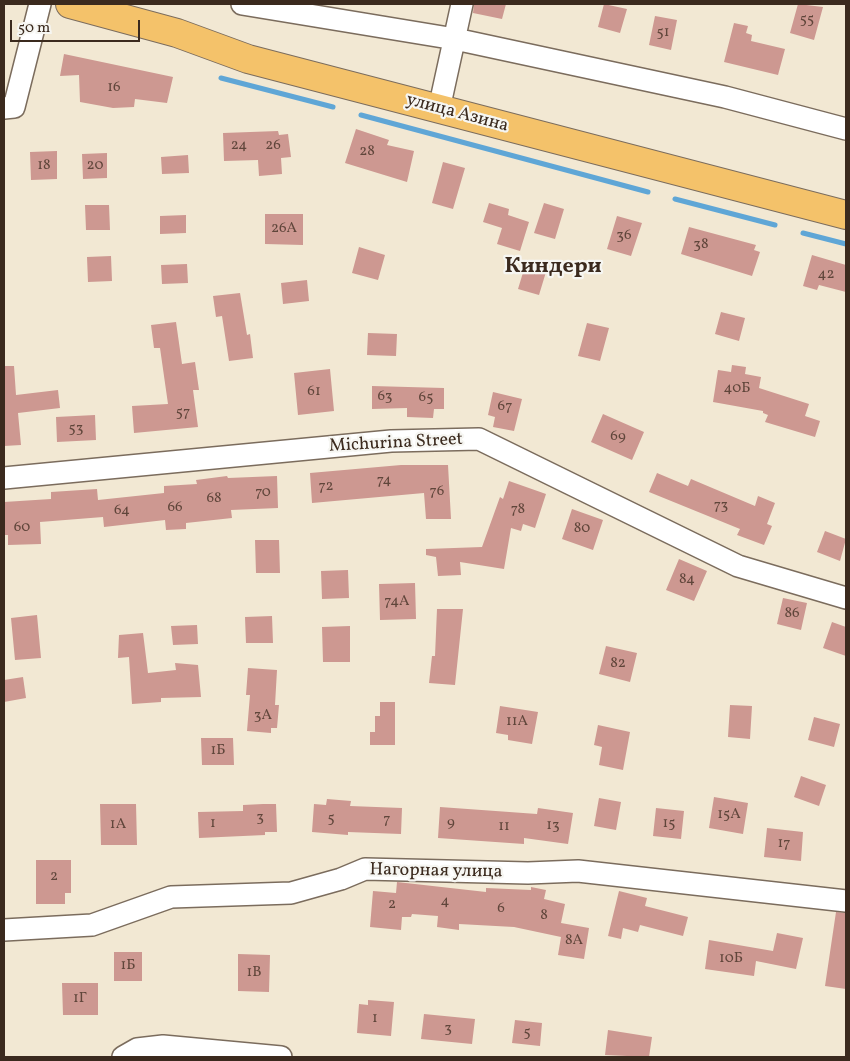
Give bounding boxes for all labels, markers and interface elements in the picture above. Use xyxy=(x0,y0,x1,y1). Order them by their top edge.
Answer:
scale bar xyxy=(12,10,142,42)
house number: 55 xyxy=(800,11,814,29)
text: 50 m xyxy=(18,18,50,39)
house number: 51 xyxy=(656,24,670,42)
house number: 16 xyxy=(107,79,121,97)
street label: улица Азина xyxy=(403,90,511,138)
house number: 24 xyxy=(231,137,247,155)
house number: 26 xyxy=(265,137,281,155)
house number: 28 xyxy=(359,143,375,161)
house number: 18 xyxy=(37,157,51,175)
house number: 20 xyxy=(87,157,103,175)
house number: 26А xyxy=(271,220,297,238)
house number: 36 xyxy=(616,227,632,245)
house number: 38 xyxy=(693,236,709,254)
district label: Киндери xyxy=(504,255,602,281)
house number: 42 xyxy=(817,266,835,284)
house number: 40Б xyxy=(724,380,750,398)
house number: 61 xyxy=(307,383,321,401)
house number: 63 xyxy=(377,388,393,406)
house number: 65 xyxy=(419,389,433,407)
house number: 67 xyxy=(498,398,512,416)
house number: 57 xyxy=(176,404,190,422)
house number: 53 xyxy=(69,420,83,438)
house number: 69 xyxy=(610,428,626,446)
street label: Michurina Street xyxy=(328,430,464,458)
house number: 74 xyxy=(377,472,391,490)
house number: 72 xyxy=(318,478,334,496)
house number: 76 xyxy=(430,483,444,501)
house number: 70 xyxy=(255,484,271,502)
house number: 68 xyxy=(206,490,222,508)
house number: 73 xyxy=(714,497,728,515)
house number: 66 xyxy=(167,499,183,517)
house number: 78 xyxy=(511,501,525,519)
house number: 64 xyxy=(114,502,130,520)
house number: 60 xyxy=(14,519,30,537)
house number: 80 xyxy=(574,520,590,538)
house number: 84 xyxy=(679,571,695,589)
house number: 74А xyxy=(384,593,410,611)
house number: 86 xyxy=(784,605,800,623)
house number: 82 xyxy=(610,655,626,673)
house number: 3А xyxy=(254,707,272,725)
house number: 11А xyxy=(506,713,528,731)
house number: 1Б xyxy=(210,742,226,760)
house number: 15А xyxy=(717,806,741,824)
house number: 3 xyxy=(256,809,264,827)
house number: 5 xyxy=(327,810,335,828)
house number: 7 xyxy=(383,811,391,829)
house number: 9 xyxy=(447,814,455,832)
house number: 1 xyxy=(210,815,216,833)
house number: 15 xyxy=(662,815,676,833)
house number: 1А xyxy=(110,816,126,834)
house number: 13 xyxy=(546,817,560,835)
house number: 11 xyxy=(498,818,510,836)
house number: 17 xyxy=(777,835,791,853)
street label: Нагорная улица xyxy=(369,860,503,884)
house number: 2 xyxy=(50,868,58,886)
house number: 4 xyxy=(441,893,449,911)
house number: 2 xyxy=(388,896,396,914)
house number: 6 xyxy=(497,900,505,918)
house number: 8 xyxy=(540,907,548,925)
house number: 8А xyxy=(565,932,583,950)
house number: 10Б xyxy=(719,950,743,968)
house number: 1Б xyxy=(120,957,136,975)
house number: 1В xyxy=(246,964,262,982)
house number: 1Г xyxy=(73,990,87,1008)
house number: 1 xyxy=(372,1010,378,1028)
house number: 3 xyxy=(444,1020,452,1038)
house number: 5 xyxy=(523,1024,531,1042)

